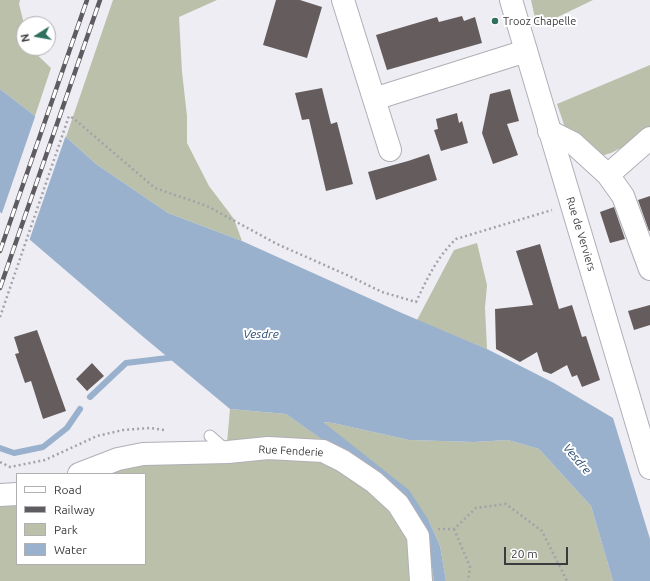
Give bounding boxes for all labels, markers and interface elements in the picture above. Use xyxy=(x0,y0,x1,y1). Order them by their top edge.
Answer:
place label: Trooz Chapelle xyxy=(503,14,576,28)
north arrow xyxy=(16,16,56,56)
marker: Trooz Chapelle xyxy=(490,16,500,26)
text: N xyxy=(19,33,32,43)
street label: Rue de Verviers xyxy=(563,195,599,273)
water label: Vesdre xyxy=(243,327,279,341)
water label: Vesdre xyxy=(560,441,594,477)
street label: Rue Fenderie xyxy=(258,443,324,459)
legend xyxy=(16,473,146,565)
text: Road xyxy=(54,483,82,496)
text: Railway xyxy=(54,503,95,516)
text: Park xyxy=(54,523,78,536)
scale bar xyxy=(506,539,570,565)
text: Water xyxy=(54,543,87,556)
text: 20 m xyxy=(511,547,538,560)

